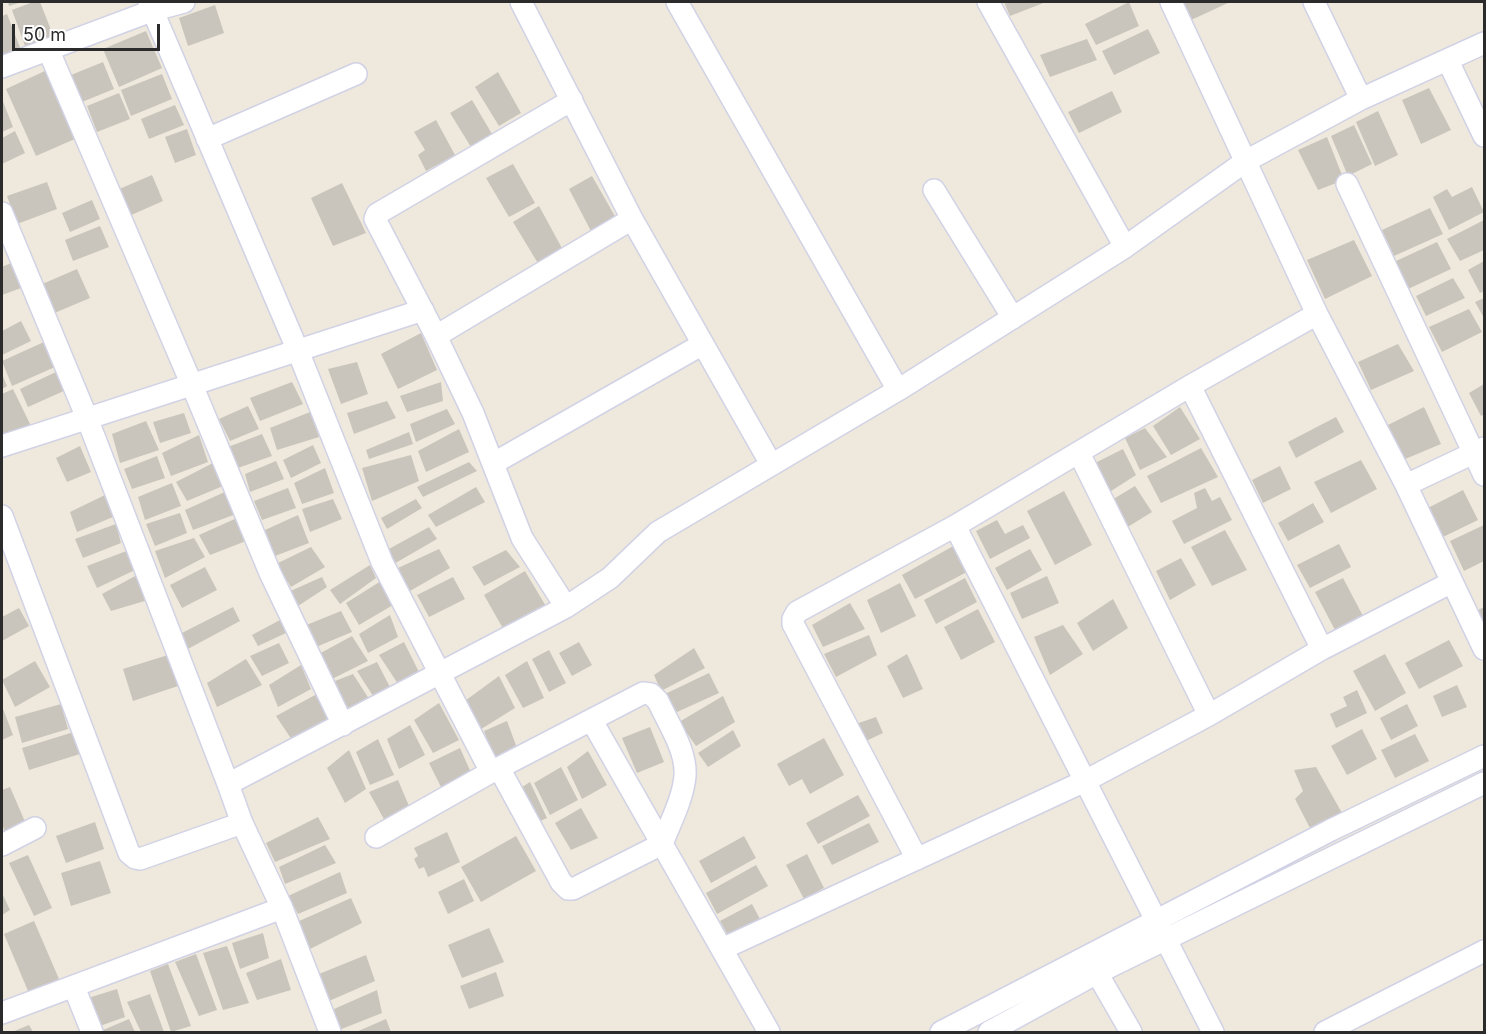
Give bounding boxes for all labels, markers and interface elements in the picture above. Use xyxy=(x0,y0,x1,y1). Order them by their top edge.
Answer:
scale bar xyxy=(15,12,164,50)
text: 50 m xyxy=(23,24,66,45)

